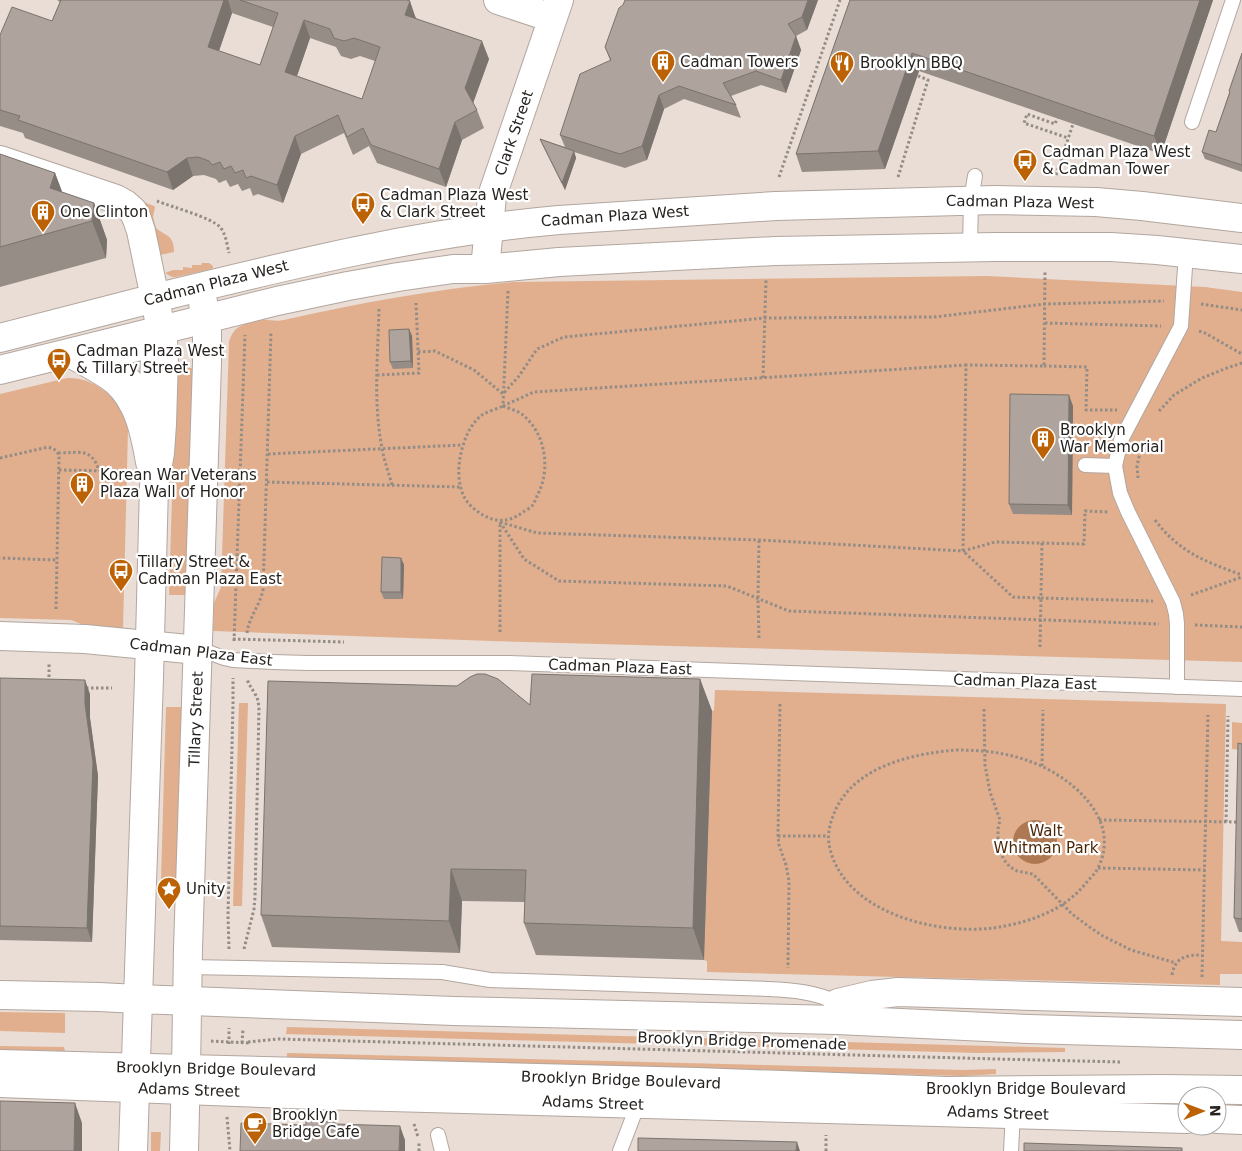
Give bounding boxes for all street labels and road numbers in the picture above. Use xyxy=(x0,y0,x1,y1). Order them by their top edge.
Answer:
street label: Clark Street xyxy=(491,88,537,178)
street label: Cadman Plaza West xyxy=(946,192,1094,212)
street label: Cadman Plaza West xyxy=(540,202,690,230)
street label: Cadman Plaza West xyxy=(142,256,290,310)
street label: Cadman Plaza East xyxy=(129,634,274,670)
street label: Cadman Plaza East xyxy=(548,655,692,679)
street label: Cadman Plaza East xyxy=(953,670,1097,694)
street label: Tillary Street xyxy=(185,671,207,768)
street label: Brooklyn Bridge Promenade xyxy=(637,1028,847,1054)
street label: Brooklyn Bridge Boulevard xyxy=(116,1058,316,1080)
street label: Brooklyn Bridge Boulevard xyxy=(521,1068,721,1092)
street label: Adams Street xyxy=(138,1079,240,1101)
street label: Brooklyn Bridge Boulevard xyxy=(926,1080,1126,1098)
street label: Adams Street xyxy=(542,1092,644,1114)
street label: Adams Street xyxy=(947,1102,1049,1124)

